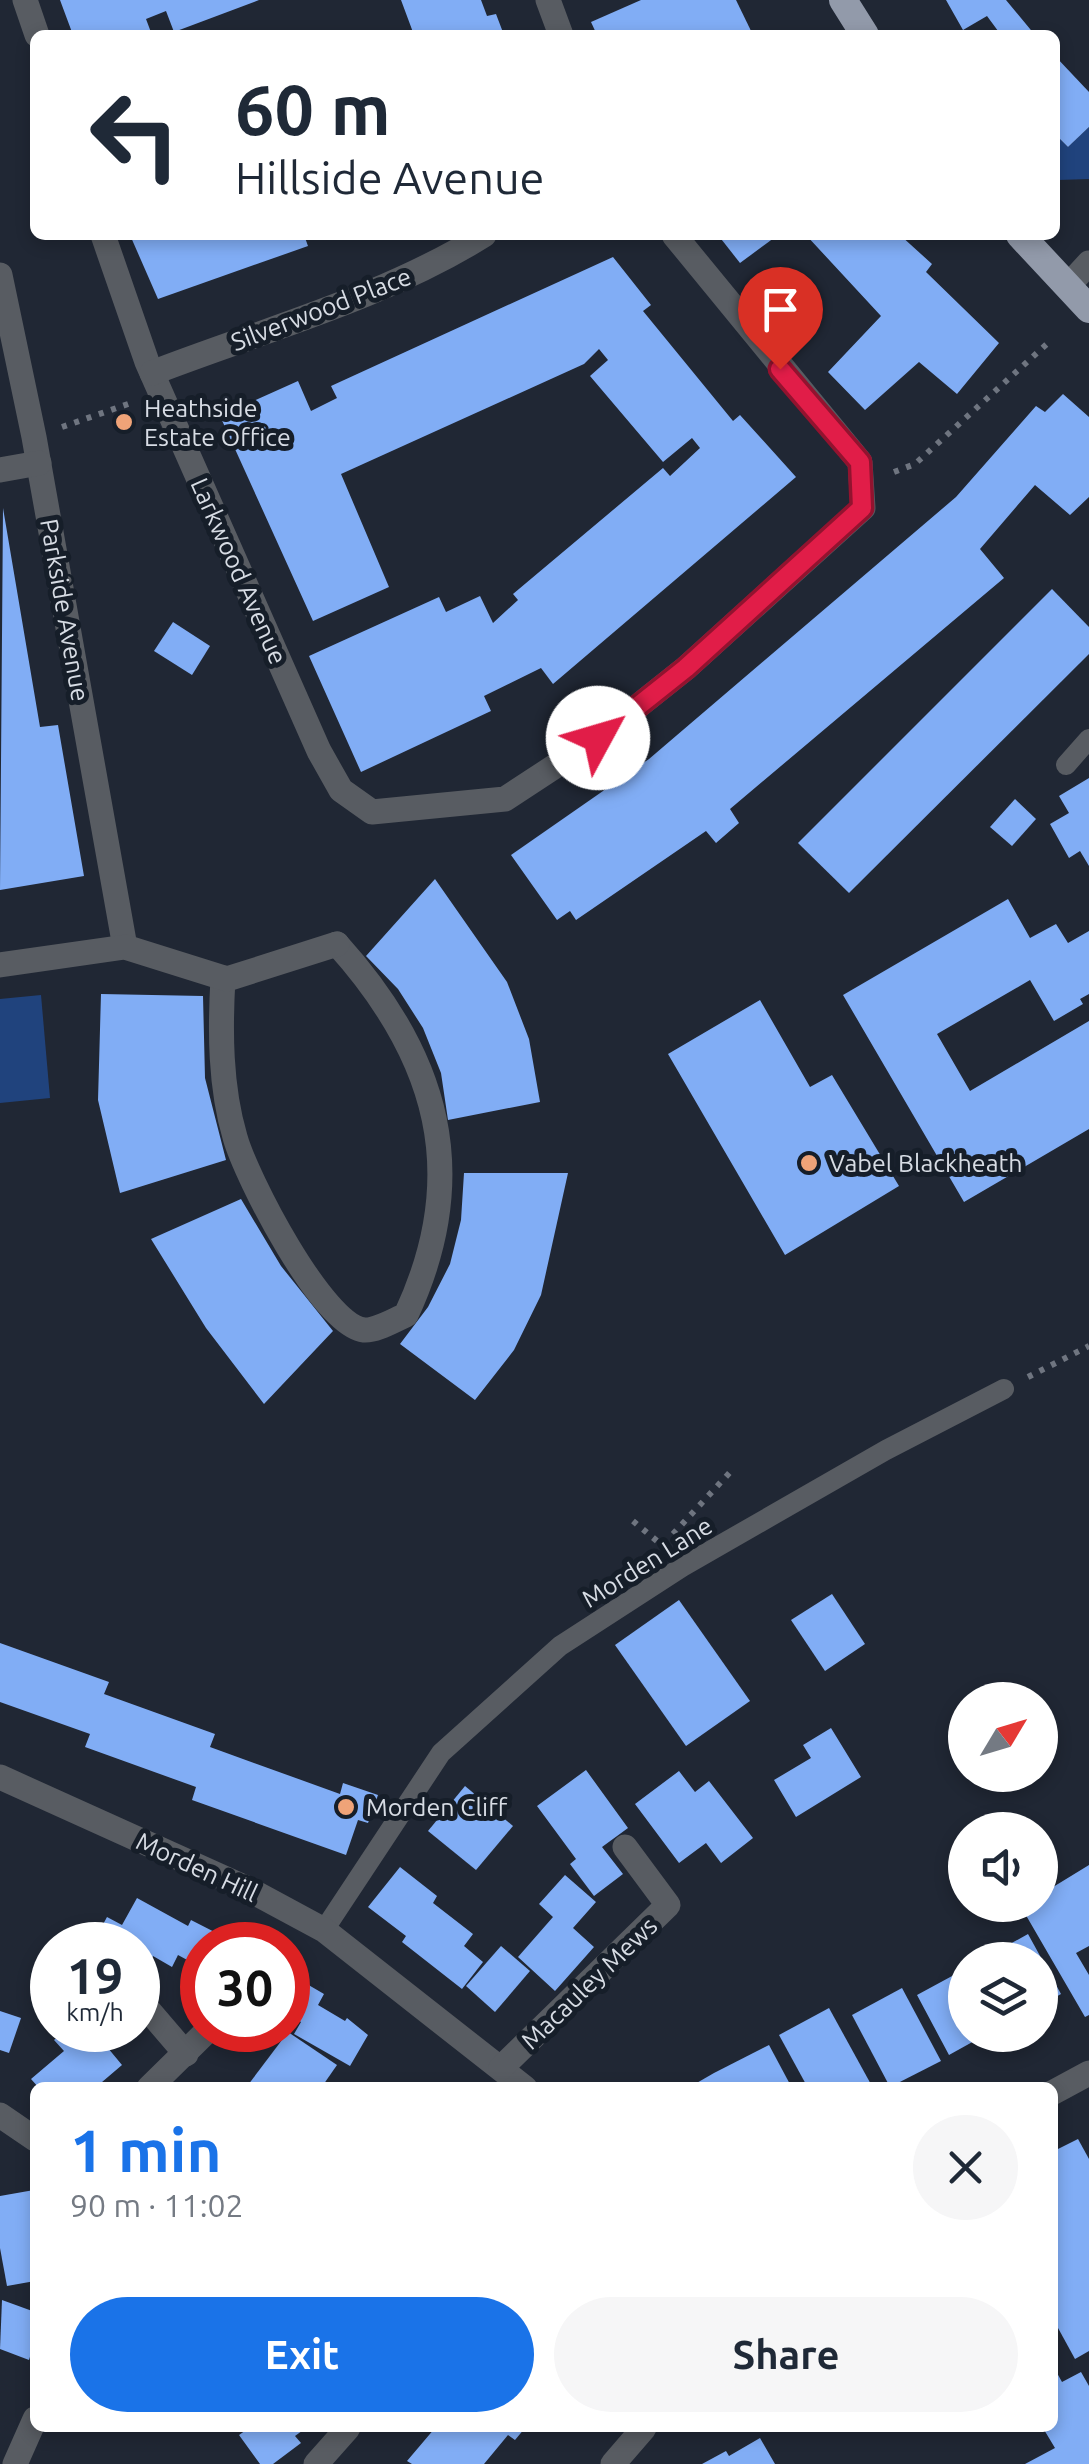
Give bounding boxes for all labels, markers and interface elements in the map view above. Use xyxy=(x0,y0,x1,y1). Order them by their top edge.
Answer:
icon: left xyxy=(70,70,200,200)
text: 60 m xyxy=(235,70,391,148)
text: Hillside Avenue xyxy=(235,152,544,203)
street label: Silverwood Place xyxy=(227,262,415,356)
pin xyxy=(738,267,823,370)
icon: arrive xyxy=(753,282,808,337)
place label: Heathside Estate Office xyxy=(144,394,291,451)
marker: Heathside Estate Office xyxy=(113,411,135,433)
street label: Larkwood Avenue xyxy=(185,474,293,668)
street label: Parkside Avenue xyxy=(35,516,95,704)
position arrow xyxy=(546,686,650,790)
place label: Vabel Blackheath xyxy=(829,1149,1023,1177)
marker: Vabel Blackheath xyxy=(798,1152,820,1174)
street label: Morden Lane xyxy=(577,1511,717,1613)
north arrow xyxy=(948,1682,1058,1792)
map controls xyxy=(948,1682,1058,2052)
place label: Morden Cliff xyxy=(366,1793,508,1821)
marker: Morden Cliff xyxy=(335,1796,357,1818)
button: sound xyxy=(948,1812,1058,1922)
street label: Morden Hill xyxy=(132,1827,262,1907)
street label: Macauley Mews xyxy=(516,1911,662,2055)
speed limit sign: 30 xyxy=(180,1922,310,2052)
button: layers xyxy=(948,1942,1058,2052)
text: 19 xyxy=(67,1947,123,2003)
text: km/h xyxy=(66,1998,124,2026)
button: close xyxy=(913,2115,1018,2220)
text: 1 min xyxy=(70,2116,222,2183)
text: 90 m · 11:02 xyxy=(70,2187,244,2223)
button: Exit xyxy=(70,2297,534,2412)
button: Share xyxy=(554,2297,1018,2412)

